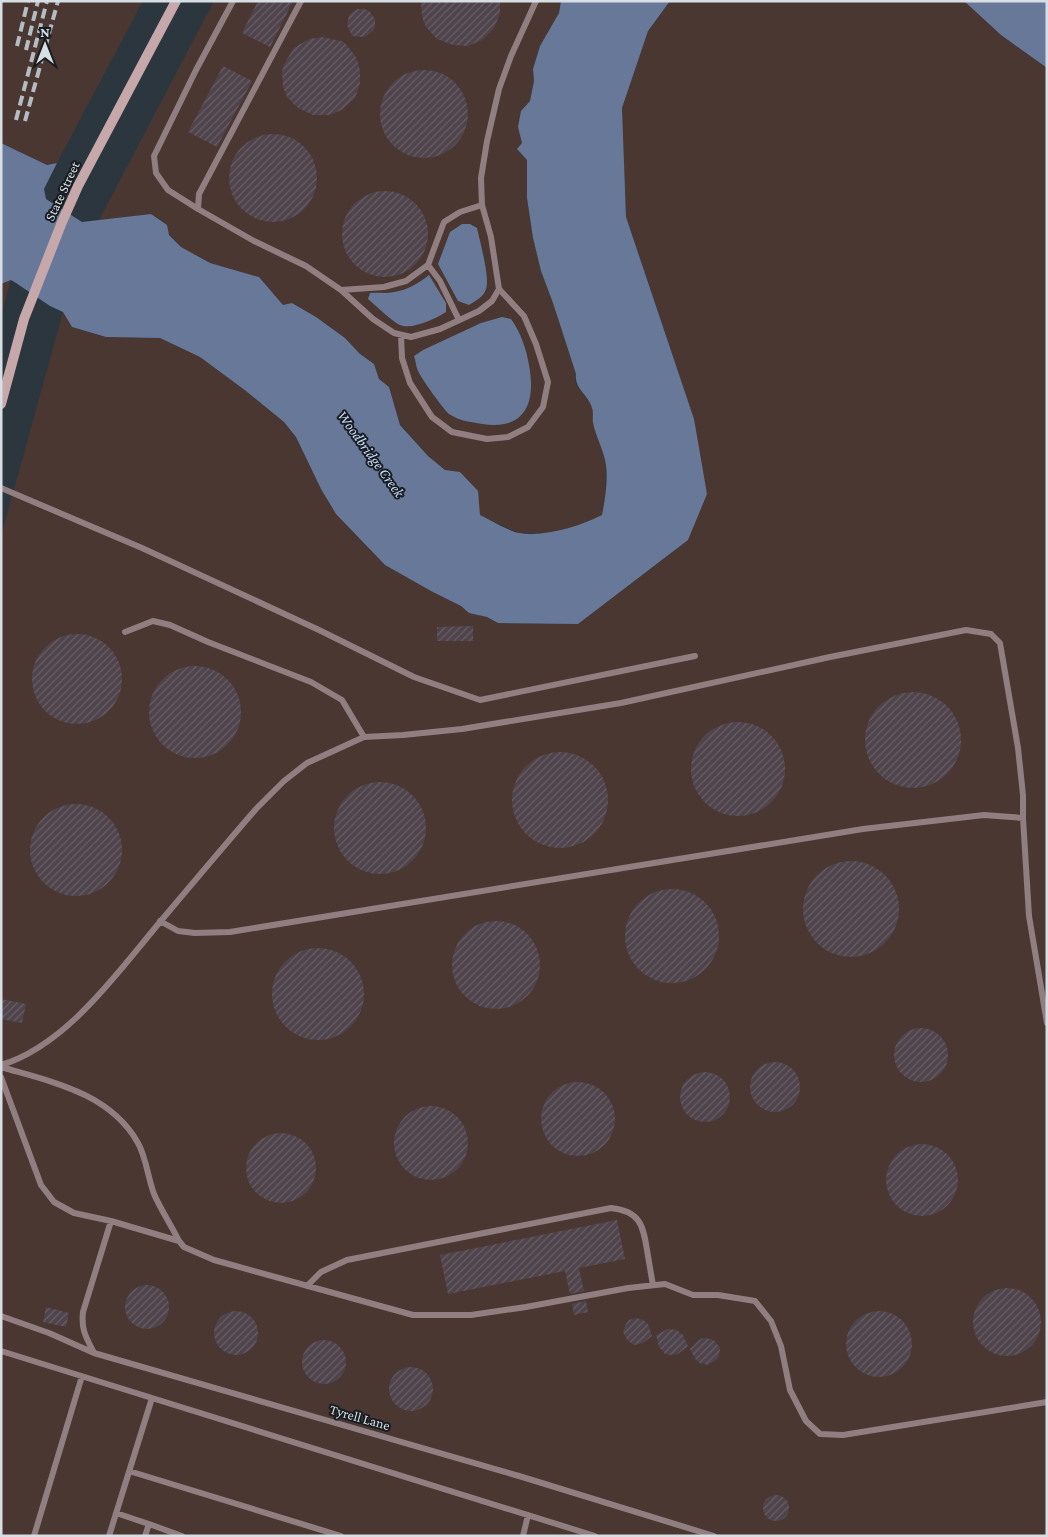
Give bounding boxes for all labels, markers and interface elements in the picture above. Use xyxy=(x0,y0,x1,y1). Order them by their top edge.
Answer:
north arrow xyxy=(20,20,70,70)
text: N xyxy=(40,24,50,40)
street label: State Street xyxy=(41,158,83,223)
water label: Woodbridge Creek xyxy=(333,408,409,502)
street label: Tyrell Lane xyxy=(328,1401,392,1433)

